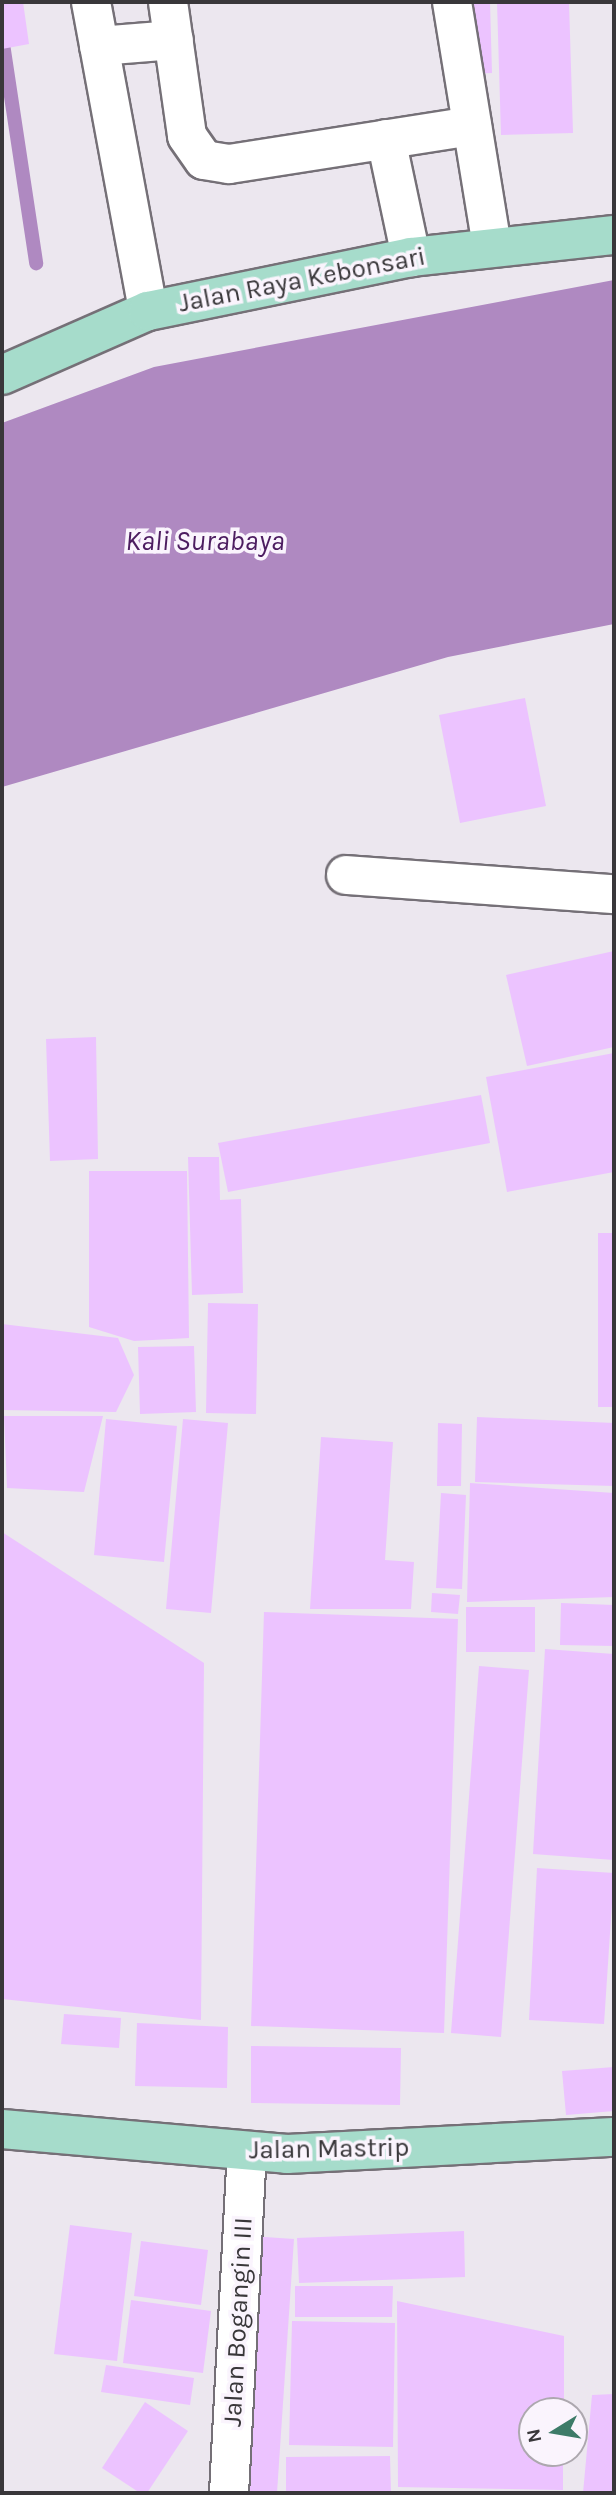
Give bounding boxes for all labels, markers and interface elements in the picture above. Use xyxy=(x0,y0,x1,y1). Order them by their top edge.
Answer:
street label: Jalan Raya Kebonsari xyxy=(176,241,428,319)
water label: Kali Surabaya xyxy=(125,524,285,558)
street label: Jalan Mastrip xyxy=(249,2132,409,2166)
street label: Jalan Bogangin III xyxy=(217,2217,259,2427)
north arrow xyxy=(518,2397,588,2467)
text: N xyxy=(522,2427,546,2444)

